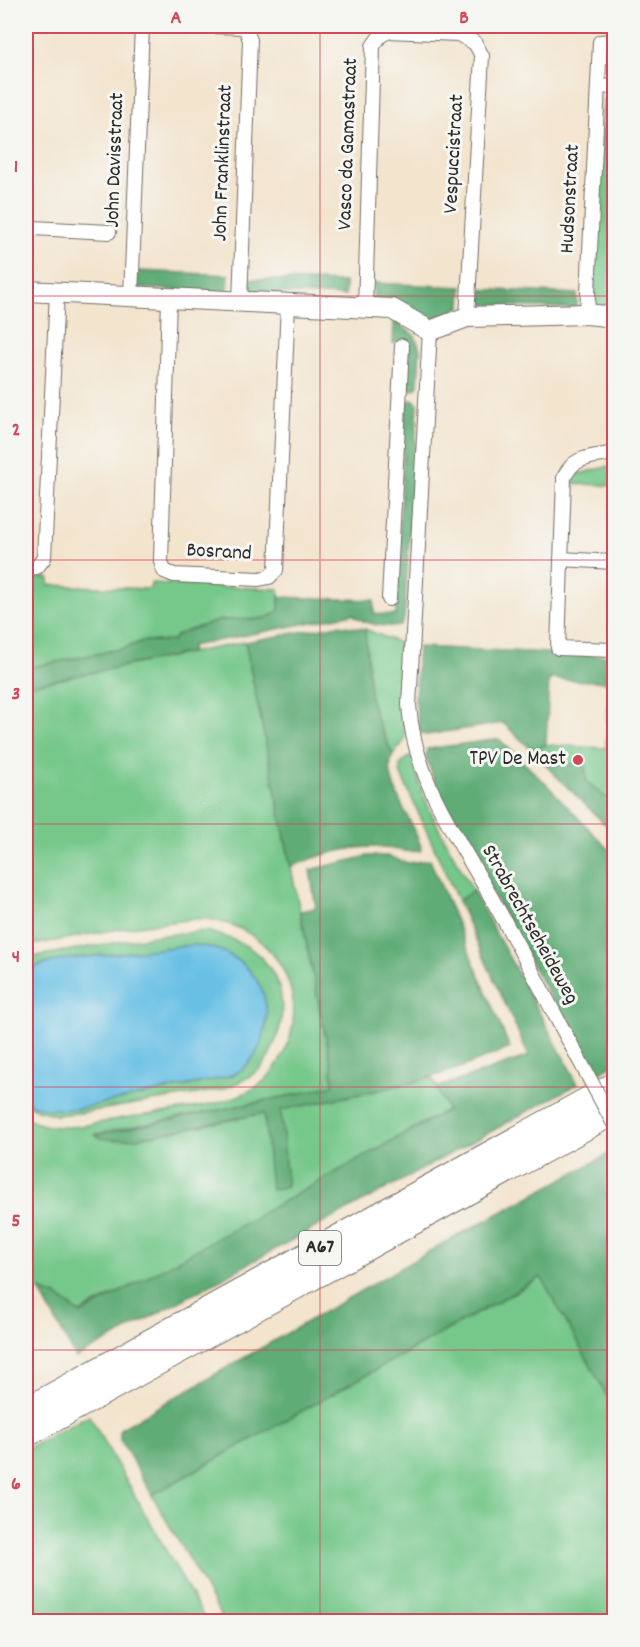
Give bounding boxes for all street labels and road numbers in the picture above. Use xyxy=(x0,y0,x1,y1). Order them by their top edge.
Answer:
street label: Vasco da Gamastraat xyxy=(331,57,367,231)
street label: John Franklinstraat xyxy=(206,84,242,242)
street label: John Davisstraat xyxy=(99,92,133,228)
street label: Vespuccistraat xyxy=(437,93,473,214)
street label: Hudsonstraat xyxy=(553,143,589,254)
street label: Bosrand xyxy=(186,536,252,570)
street label: Strabrechtseheideweg xyxy=(473,840,585,1010)
road number: A67 xyxy=(299,1231,341,1265)

